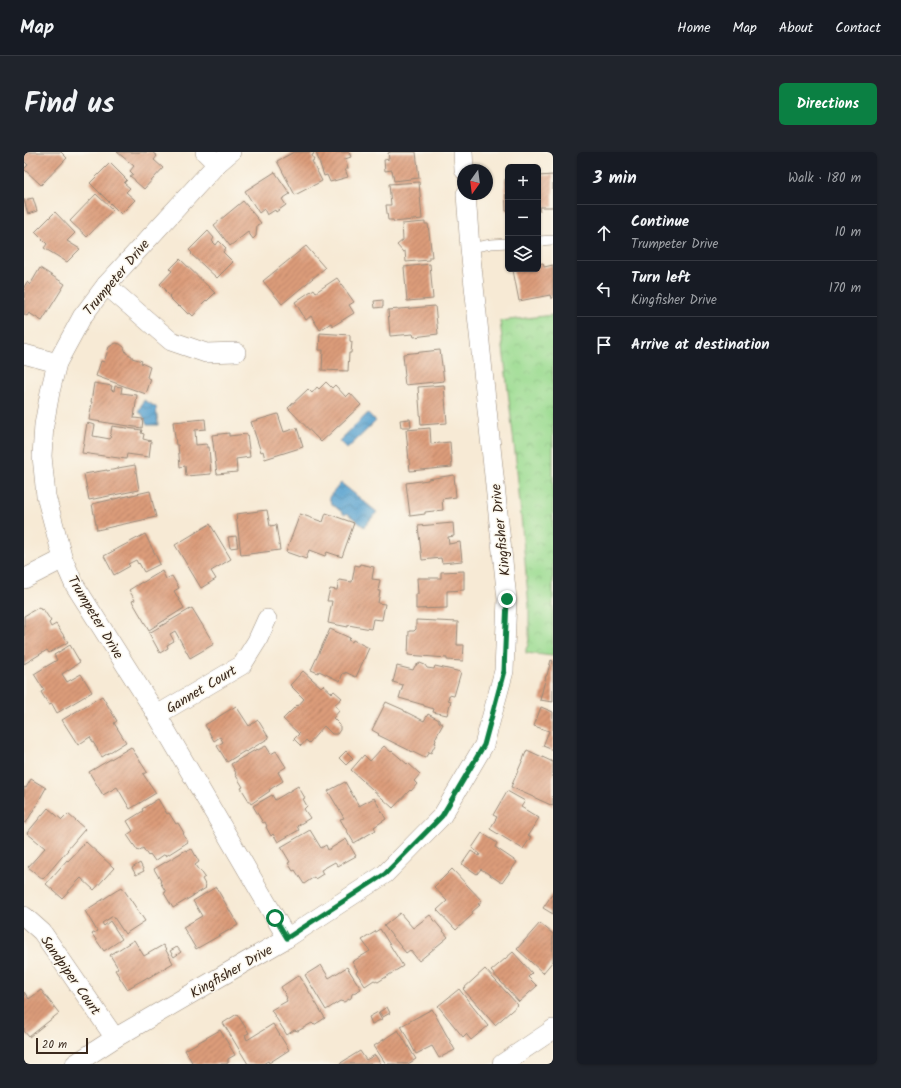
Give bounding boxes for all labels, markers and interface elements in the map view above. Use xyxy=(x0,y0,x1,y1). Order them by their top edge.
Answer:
text: Map xyxy=(20,13,54,43)
text: Home xyxy=(677,17,711,39)
text: Map xyxy=(733,17,757,39)
text: About xyxy=(779,17,813,39)
text: Contact xyxy=(835,17,881,39)
text: Find us xyxy=(24,82,115,127)
button: Directions xyxy=(779,83,877,125)
north arrow xyxy=(457,164,493,200)
map controls xyxy=(505,164,541,272)
button: + xyxy=(505,164,541,200)
text: 3 min xyxy=(593,165,637,192)
text: Walk · 180 m xyxy=(788,168,861,189)
button: − xyxy=(505,200,541,236)
text: Continue xyxy=(631,210,689,234)
icon: ahead xyxy=(593,222,615,244)
text: 10 m xyxy=(835,222,861,243)
street label: Trumpeter Drive xyxy=(78,234,156,321)
text: Trumpeter Drive xyxy=(631,234,718,255)
button: layers xyxy=(505,236,541,272)
text: Turn left xyxy=(631,266,691,290)
icon: left xyxy=(593,278,615,300)
text: 170 m xyxy=(829,278,861,299)
text: Kingfisher Drive xyxy=(631,290,717,311)
text: Arrive at destination xyxy=(631,333,770,357)
icon: arrive xyxy=(593,334,615,356)
street label: Kingfisher Drive xyxy=(485,482,517,577)
street label: Trumpeter Drive xyxy=(61,571,129,664)
route end xyxy=(498,590,516,608)
street label: Gannet Court xyxy=(162,660,241,720)
route start xyxy=(266,909,284,927)
street label: Sandpiper Court xyxy=(34,931,106,1021)
street label: Kingfisher Drive xyxy=(186,939,278,1004)
scale bar xyxy=(36,1036,88,1055)
text: 20 m xyxy=(42,1036,67,1054)

